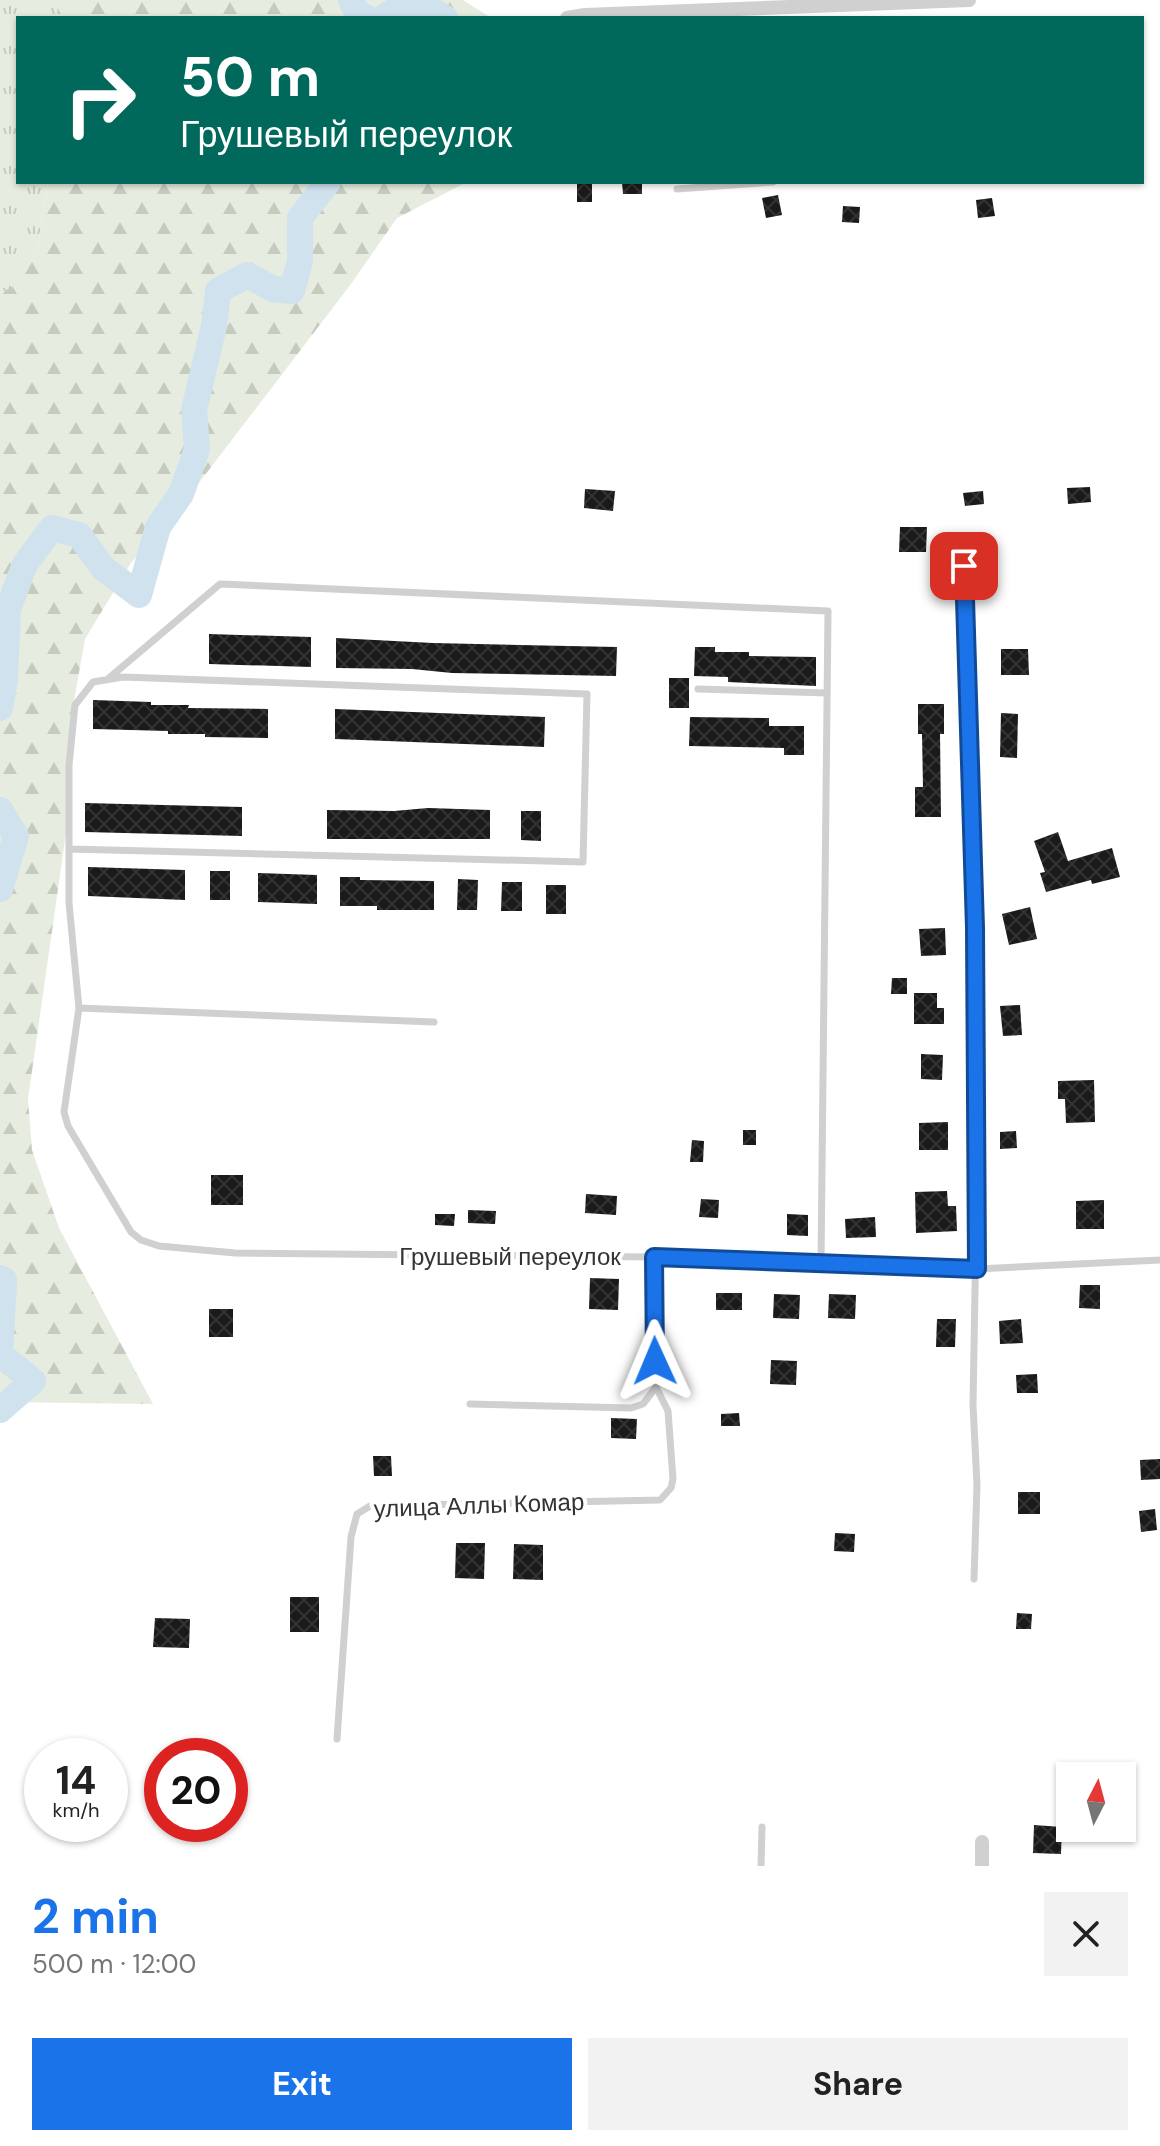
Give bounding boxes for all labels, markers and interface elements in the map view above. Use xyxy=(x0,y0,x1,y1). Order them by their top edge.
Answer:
text: 50 m xyxy=(180,40,320,113)
icon: right xyxy=(48,48,152,152)
text: Грушевый переулок xyxy=(180,111,512,158)
pin xyxy=(930,532,998,600)
icon: arrive xyxy=(942,544,986,588)
street label: Грушевый переулок xyxy=(399,1241,621,1272)
position arrow xyxy=(613,1319,697,1403)
street label: улица Аллы Комар xyxy=(373,1486,585,1524)
speed limit sign: 20 xyxy=(144,1738,248,1842)
text: 14 xyxy=(56,1754,96,1806)
north arrow xyxy=(1056,1762,1136,1842)
map controls xyxy=(1056,1762,1136,1842)
text: km/h xyxy=(52,1797,100,1823)
text: 2 min xyxy=(32,1885,159,1948)
button: close xyxy=(1044,1892,1128,1976)
text: 500 m · 12:00 xyxy=(32,1947,196,1981)
button: Exit xyxy=(32,2038,572,2130)
button: Share xyxy=(588,2038,1128,2130)

